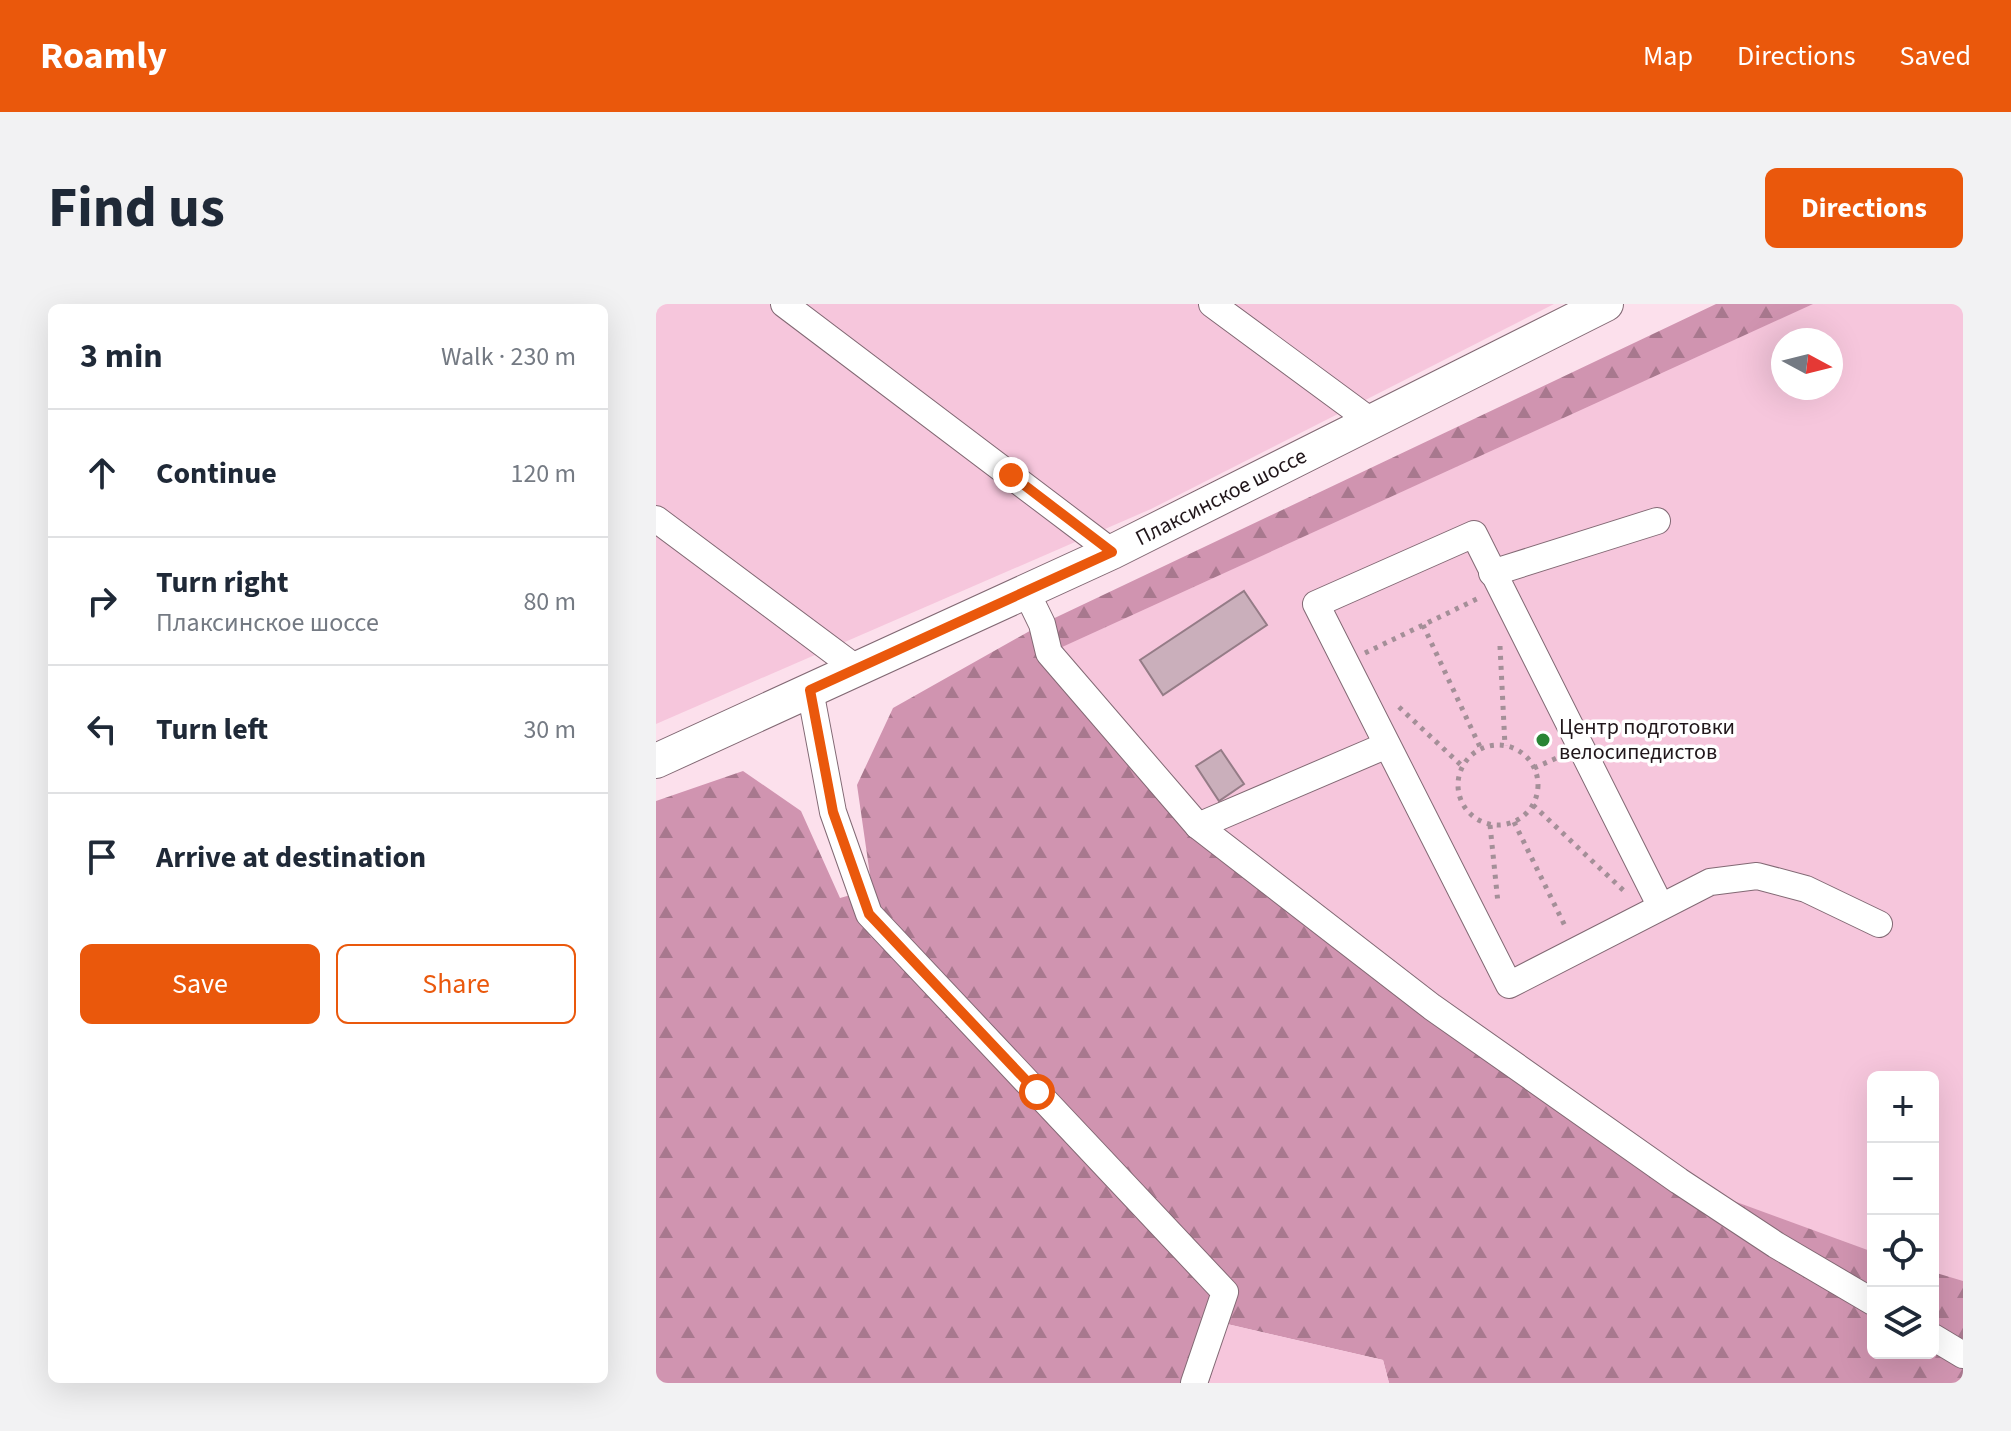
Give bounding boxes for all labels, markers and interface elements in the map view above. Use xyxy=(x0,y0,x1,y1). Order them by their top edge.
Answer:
text: Roamly xyxy=(40,29,167,83)
text: Map xyxy=(1643,36,1693,76)
text: Directions xyxy=(1737,36,1856,76)
text: Saved xyxy=(1900,36,1971,76)
button: Directions xyxy=(1765,168,1963,248)
text: Find us xyxy=(48,169,225,248)
north arrow xyxy=(1771,328,1843,400)
text: 3 min xyxy=(80,332,163,381)
text: Walk · 230 m xyxy=(441,338,576,375)
street label: Плаксинское шоссе xyxy=(1130,440,1312,554)
icon: ahead xyxy=(80,451,124,495)
text: Continue xyxy=(156,452,277,495)
text: 120 m xyxy=(510,455,576,492)
route end xyxy=(993,457,1029,493)
text: Turn right xyxy=(156,561,288,604)
icon: right xyxy=(80,579,124,623)
text: 80 m xyxy=(523,583,576,620)
text: Плаксинское шоссе xyxy=(156,604,379,641)
icon: left xyxy=(80,707,124,751)
text: Turn left xyxy=(156,708,268,751)
text: 30 m xyxy=(523,711,576,748)
place label: Центр подготовки велосипедистов xyxy=(1559,711,1735,768)
marker: Центр подготовки велосипедистов xyxy=(1534,731,1552,749)
icon: arrive xyxy=(80,835,124,879)
text: Arrive at destination xyxy=(156,836,426,879)
button: Save xyxy=(80,944,320,1024)
button: Share xyxy=(336,944,576,1024)
map controls xyxy=(1867,1071,1939,1359)
button: + xyxy=(1867,1071,1939,1143)
route start xyxy=(1019,1074,1055,1110)
button: − xyxy=(1867,1143,1939,1215)
button: locate xyxy=(1867,1215,1939,1287)
button: layers xyxy=(1867,1287,1939,1359)

